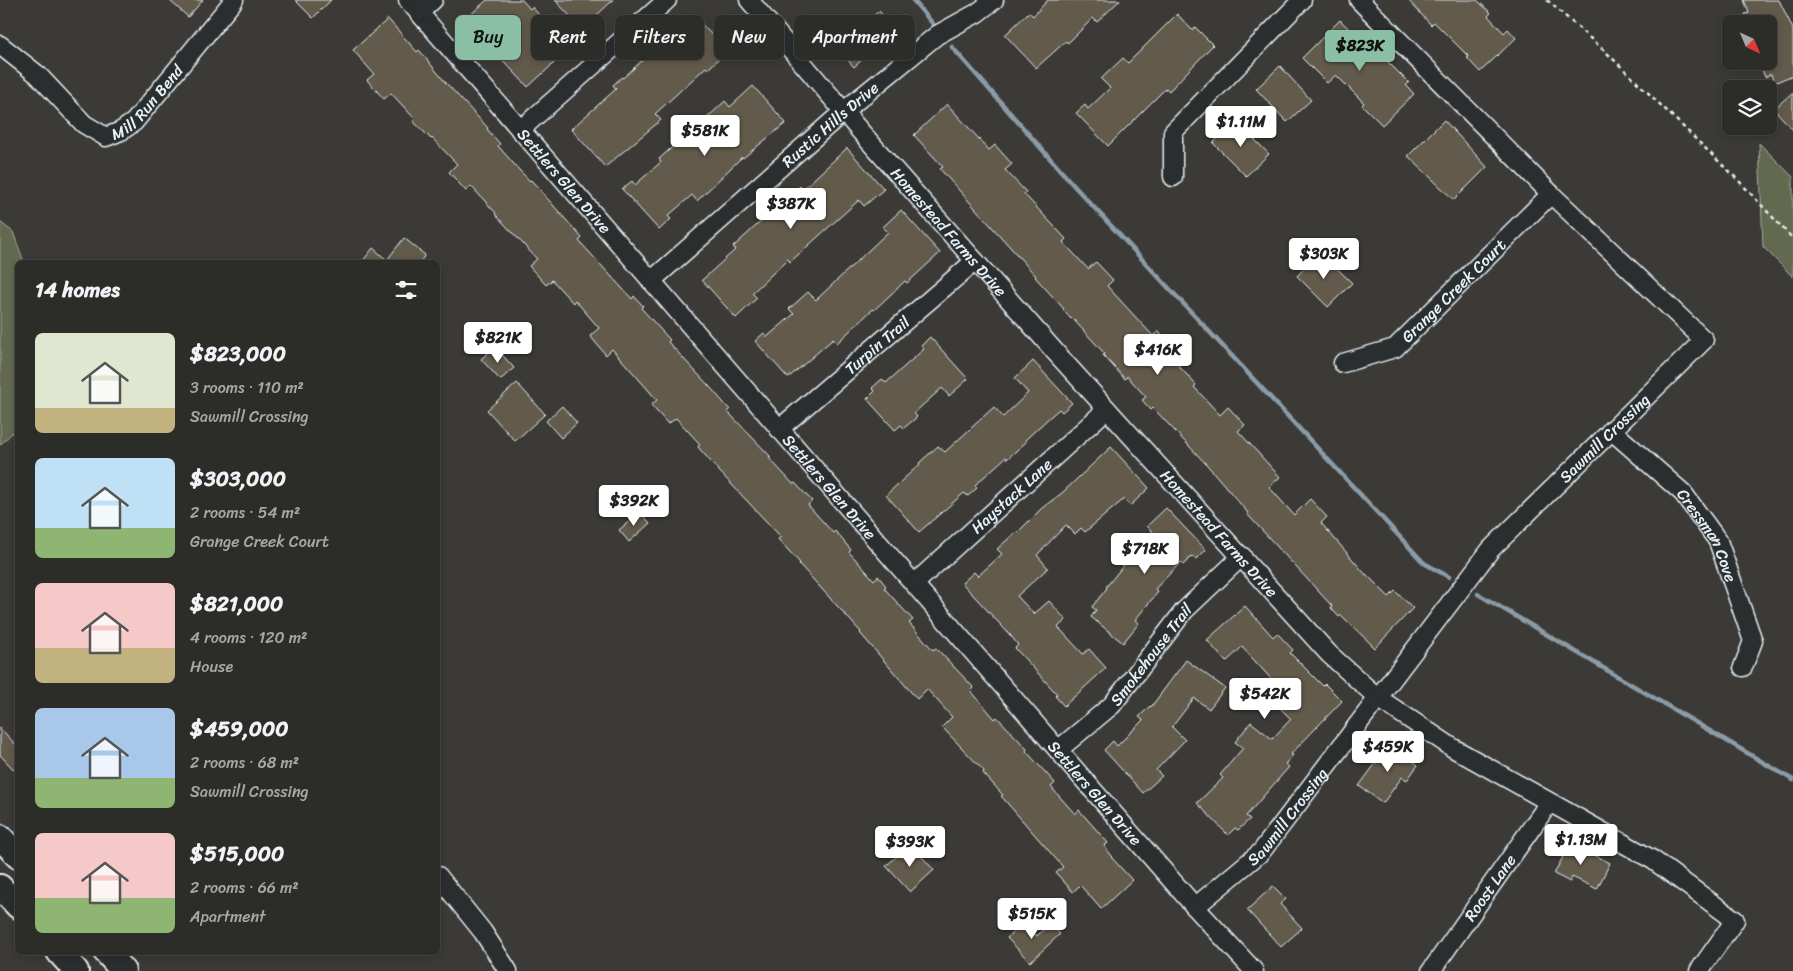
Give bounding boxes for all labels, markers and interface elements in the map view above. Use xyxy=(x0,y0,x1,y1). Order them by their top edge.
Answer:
chip: Buy xyxy=(455,15,521,60)
chip: Rent xyxy=(531,15,605,60)
chip: Filters xyxy=(615,15,704,60)
chip: New xyxy=(714,15,784,60)
chip: Apartment xyxy=(794,15,915,60)
north arrow xyxy=(1722,15,1778,70)
map controls xyxy=(1722,15,1777,135)
pin: $823K xyxy=(1325,30,1395,72)
text: $823K xyxy=(1336,31,1384,60)
street label: Mill Run Bend xyxy=(106,56,191,148)
street label: Rustic Hills Drive xyxy=(775,74,885,175)
button: layers xyxy=(1722,80,1777,135)
pin: $1.11M xyxy=(1200,106,1282,148)
text: $1.11M xyxy=(1216,107,1266,136)
pin: $581K xyxy=(670,114,740,157)
text: $581K xyxy=(682,116,728,145)
street label: Settlers Glen Drive xyxy=(510,121,619,240)
street label: Homestead Farms Drive xyxy=(883,160,1015,303)
pin: $387K xyxy=(756,188,826,230)
text: $387K xyxy=(767,189,815,218)
street label: Grange Creek Court xyxy=(1394,231,1513,350)
pin: $303K xyxy=(1289,238,1359,280)
text: $303K xyxy=(1300,239,1348,268)
text: 14 homes xyxy=(35,271,120,309)
icon: filters xyxy=(392,276,420,304)
street label: Turpin Trail xyxy=(837,308,917,382)
pin: $821K xyxy=(463,322,533,364)
text: $821K xyxy=(475,323,521,352)
pin: $416K xyxy=(1123,334,1193,376)
text: $823,000 xyxy=(190,335,286,373)
text: $416K xyxy=(1135,335,1181,364)
icon: home xyxy=(75,353,135,413)
text: 3 rooms · 110 m² xyxy=(190,373,304,402)
street label: Sawmill Crossing xyxy=(1552,386,1657,490)
text: Sawmill Crossing xyxy=(190,402,309,431)
street label: Settlers Glen Drive xyxy=(775,427,884,546)
street label: Haystack Lane xyxy=(964,451,1059,541)
text: $303,000 xyxy=(190,460,286,498)
street label: Homestead Farms Drive xyxy=(1153,462,1286,604)
icon: home xyxy=(75,478,135,538)
street label: Cressman Cove xyxy=(1669,482,1746,586)
pin: $392K xyxy=(599,484,669,527)
text: $392K xyxy=(610,486,658,515)
text: 2 rooms · 54 m² xyxy=(190,498,300,527)
text: Grange Creek Court xyxy=(190,527,329,556)
pin: $718K xyxy=(1110,532,1180,575)
text: $718K xyxy=(1122,534,1168,563)
text: $821,000 xyxy=(190,585,283,623)
street label: Smokehouse Trail xyxy=(1102,596,1199,712)
icon: home xyxy=(75,603,135,663)
text: 4 rooms · 120 m² xyxy=(190,623,307,652)
text: House xyxy=(190,652,233,681)
pin: $542K xyxy=(1230,678,1300,720)
text: $542K xyxy=(1240,679,1290,708)
text: $459,000 xyxy=(190,710,288,748)
icon: home xyxy=(75,728,135,788)
pin: $459K xyxy=(1353,730,1423,773)
text: $459K xyxy=(1363,732,1413,761)
street label: Settlers Glen Drive xyxy=(1041,733,1150,852)
text: 2 rooms · 68 m² xyxy=(190,748,299,777)
street label: Sawmill Crossing xyxy=(1240,761,1335,873)
text: Sawmill Crossing xyxy=(190,777,309,806)
pin: $1.13M xyxy=(1540,824,1622,866)
text: $1.13M xyxy=(1555,825,1607,854)
pin: $393K xyxy=(875,826,945,868)
text: $393K xyxy=(886,827,934,856)
text: $515,000 xyxy=(190,835,284,873)
street label: Roost Lane xyxy=(1456,848,1524,927)
icon: home xyxy=(75,853,135,913)
text: 2 rooms · 66 m² xyxy=(190,873,299,902)
pin: $515K xyxy=(997,898,1067,940)
text: $515K xyxy=(1009,899,1055,928)
text: Apartment xyxy=(190,902,266,931)

